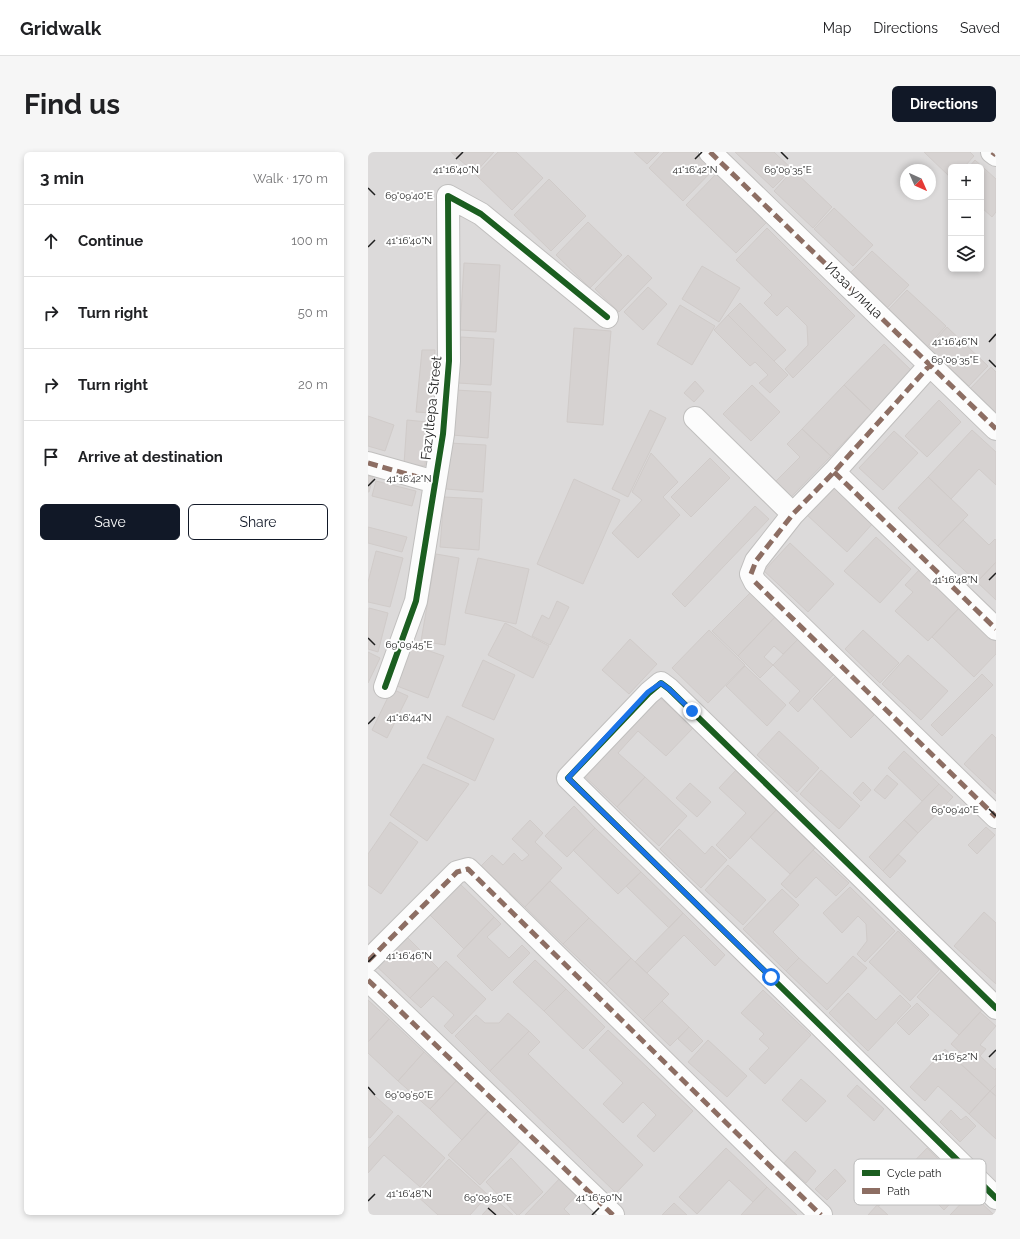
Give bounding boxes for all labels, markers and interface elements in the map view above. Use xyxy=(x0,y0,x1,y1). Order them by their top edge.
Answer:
text: Gridwalk xyxy=(20,17,101,39)
text: Map xyxy=(823,20,851,36)
text: Directions xyxy=(873,20,938,36)
text: Saved xyxy=(960,20,1000,36)
button: Directions xyxy=(892,86,996,122)
text: Find us xyxy=(24,88,120,121)
text: 41°16'40"N xyxy=(433,164,479,175)
text: 41°16'42"N xyxy=(673,164,717,175)
text: 69°09'35"E xyxy=(764,164,812,175)
north arrow xyxy=(900,164,936,200)
map controls xyxy=(948,164,984,272)
button: + xyxy=(948,164,984,200)
text: 3 min xyxy=(40,168,84,188)
text: Walk · 170 m xyxy=(253,171,328,186)
text: 69°09'40"E xyxy=(385,190,433,201)
button: − xyxy=(948,200,984,236)
icon: ahead xyxy=(40,230,62,252)
text: Continue xyxy=(78,232,143,250)
text: 100 m xyxy=(291,233,328,248)
text: 41°16'40"N xyxy=(386,235,432,246)
button: layers xyxy=(948,236,984,272)
street label: Изза улица xyxy=(822,259,886,321)
icon: right xyxy=(40,302,62,324)
text: Turn right xyxy=(78,304,148,322)
text: 50 m xyxy=(298,305,328,320)
text: 41°16'46"N xyxy=(932,336,978,347)
text: 69°09'35"E xyxy=(931,354,979,365)
street label: Fazyltepa Street xyxy=(418,355,444,461)
icon: right xyxy=(40,374,62,396)
text: Turn right xyxy=(78,376,148,394)
text: 20 m xyxy=(298,377,328,392)
icon: arrive xyxy=(40,446,62,468)
text: Arrive at destination xyxy=(78,448,223,466)
text: 41°16'42"N xyxy=(387,473,431,484)
button: Save xyxy=(40,504,180,540)
button: Share xyxy=(188,504,328,540)
text: 41°16'48"N xyxy=(932,574,978,585)
text: 69°09'45"E xyxy=(386,639,432,650)
route end xyxy=(683,702,701,720)
text: 41°16'44"N xyxy=(386,712,432,723)
text: 69°09'40"E xyxy=(931,804,979,815)
text: 41°16'46"N xyxy=(386,950,432,961)
route start xyxy=(762,968,780,986)
text: 41°16'52"N xyxy=(932,1051,978,1062)
text: 69°09'50"E xyxy=(385,1089,433,1100)
legend xyxy=(854,1159,986,1205)
text: Cycle path xyxy=(887,1167,941,1180)
text: Path xyxy=(887,1185,910,1198)
text: 41°16'48"N xyxy=(386,1188,432,1199)
text: 69°09'50"E xyxy=(464,1192,512,1203)
text: 41°16'50"N xyxy=(576,1192,622,1203)

